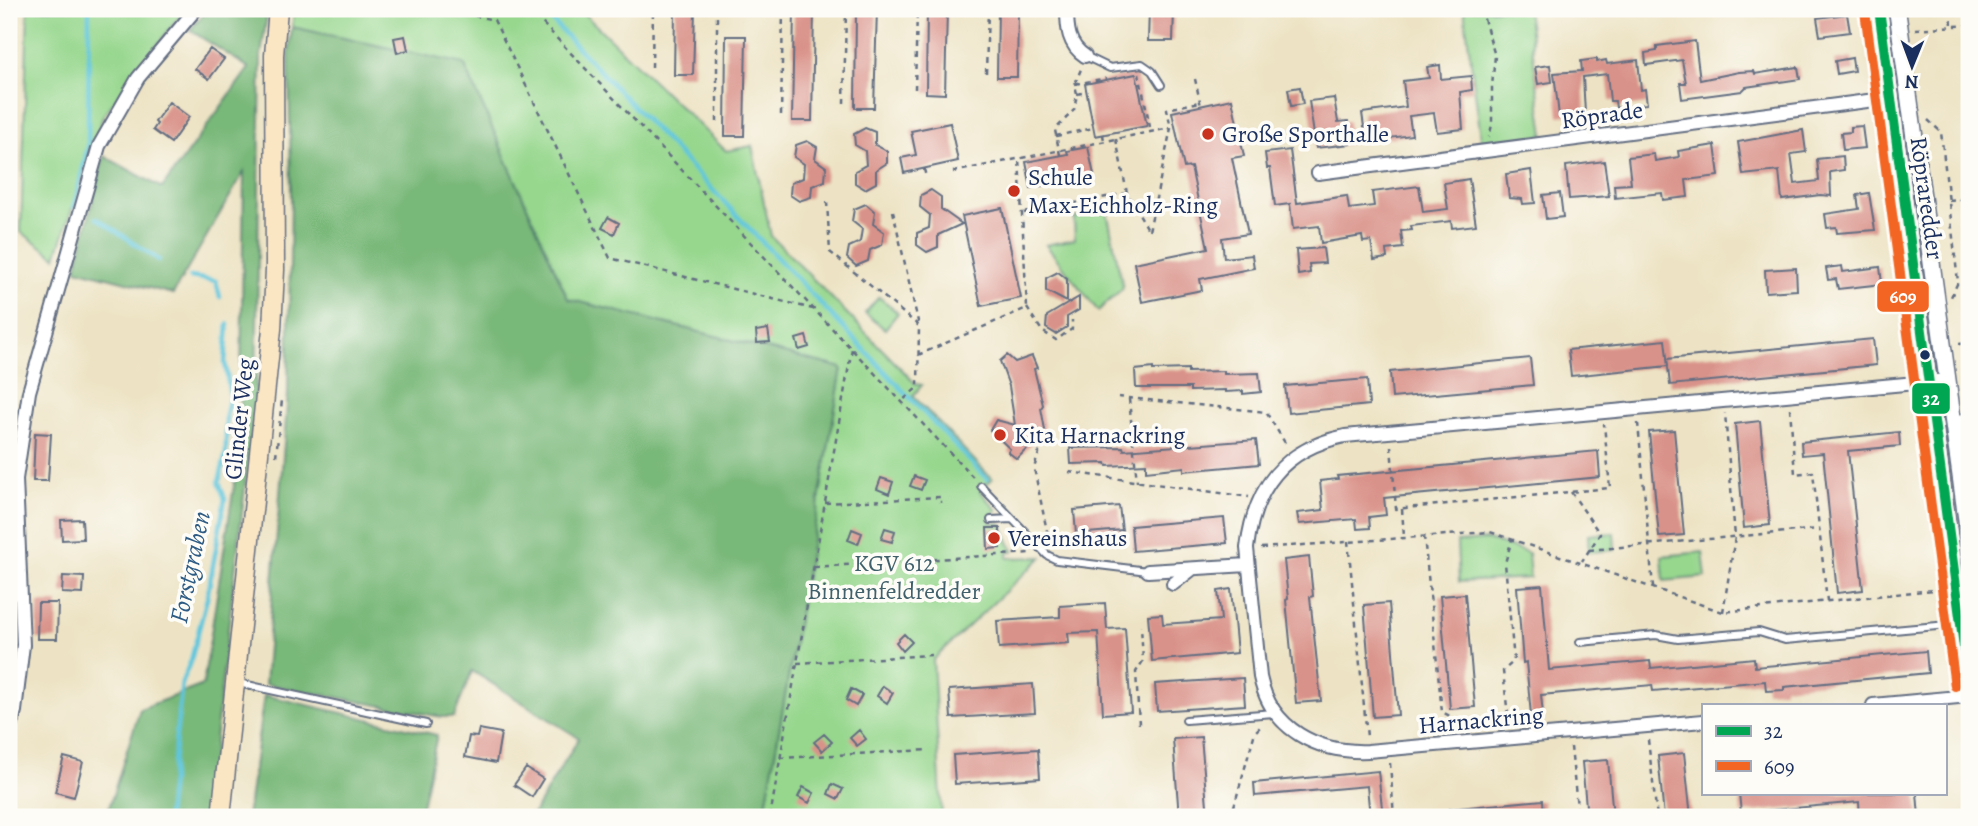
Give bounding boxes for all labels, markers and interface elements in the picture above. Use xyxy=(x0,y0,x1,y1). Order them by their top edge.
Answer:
north arrow xyxy=(1876,32,1946,102)
text: N xyxy=(1904,69,1919,95)
street label: Röprade xyxy=(1559,93,1645,137)
place label: Große Sporthalle xyxy=(1222,118,1389,150)
marker: Große Sporthalle xyxy=(1200,126,1216,142)
street label: Röpraredder xyxy=(1903,134,1951,262)
place label: Schule Max-Eichholz-Ring xyxy=(1028,161,1218,221)
marker: Schule Max-Eichholz-Ring xyxy=(1006,183,1022,199)
line badge: 609 xyxy=(1876,280,1930,313)
text: 609 xyxy=(1889,284,1917,310)
unlabelled marker xyxy=(1918,348,1932,362)
street label: Glinder Weg xyxy=(217,357,261,481)
line badge: 32 xyxy=(1911,382,1951,415)
text: 32 xyxy=(1922,386,1940,412)
place label: Kita Harnackring xyxy=(1014,419,1185,451)
marker: Kita Harnackring xyxy=(992,427,1008,443)
water label: Forstgraben xyxy=(161,508,219,626)
place label: Vereinshaus xyxy=(1007,522,1128,554)
marker: Vereinshaus xyxy=(986,530,1002,546)
park label: KGV 612 Binnenfeldredder xyxy=(807,547,981,607)
street label: Harnackring xyxy=(1417,699,1545,741)
legend xyxy=(1702,704,1946,794)
text: 32 xyxy=(1764,717,1783,745)
text: 609 xyxy=(1764,753,1794,781)

